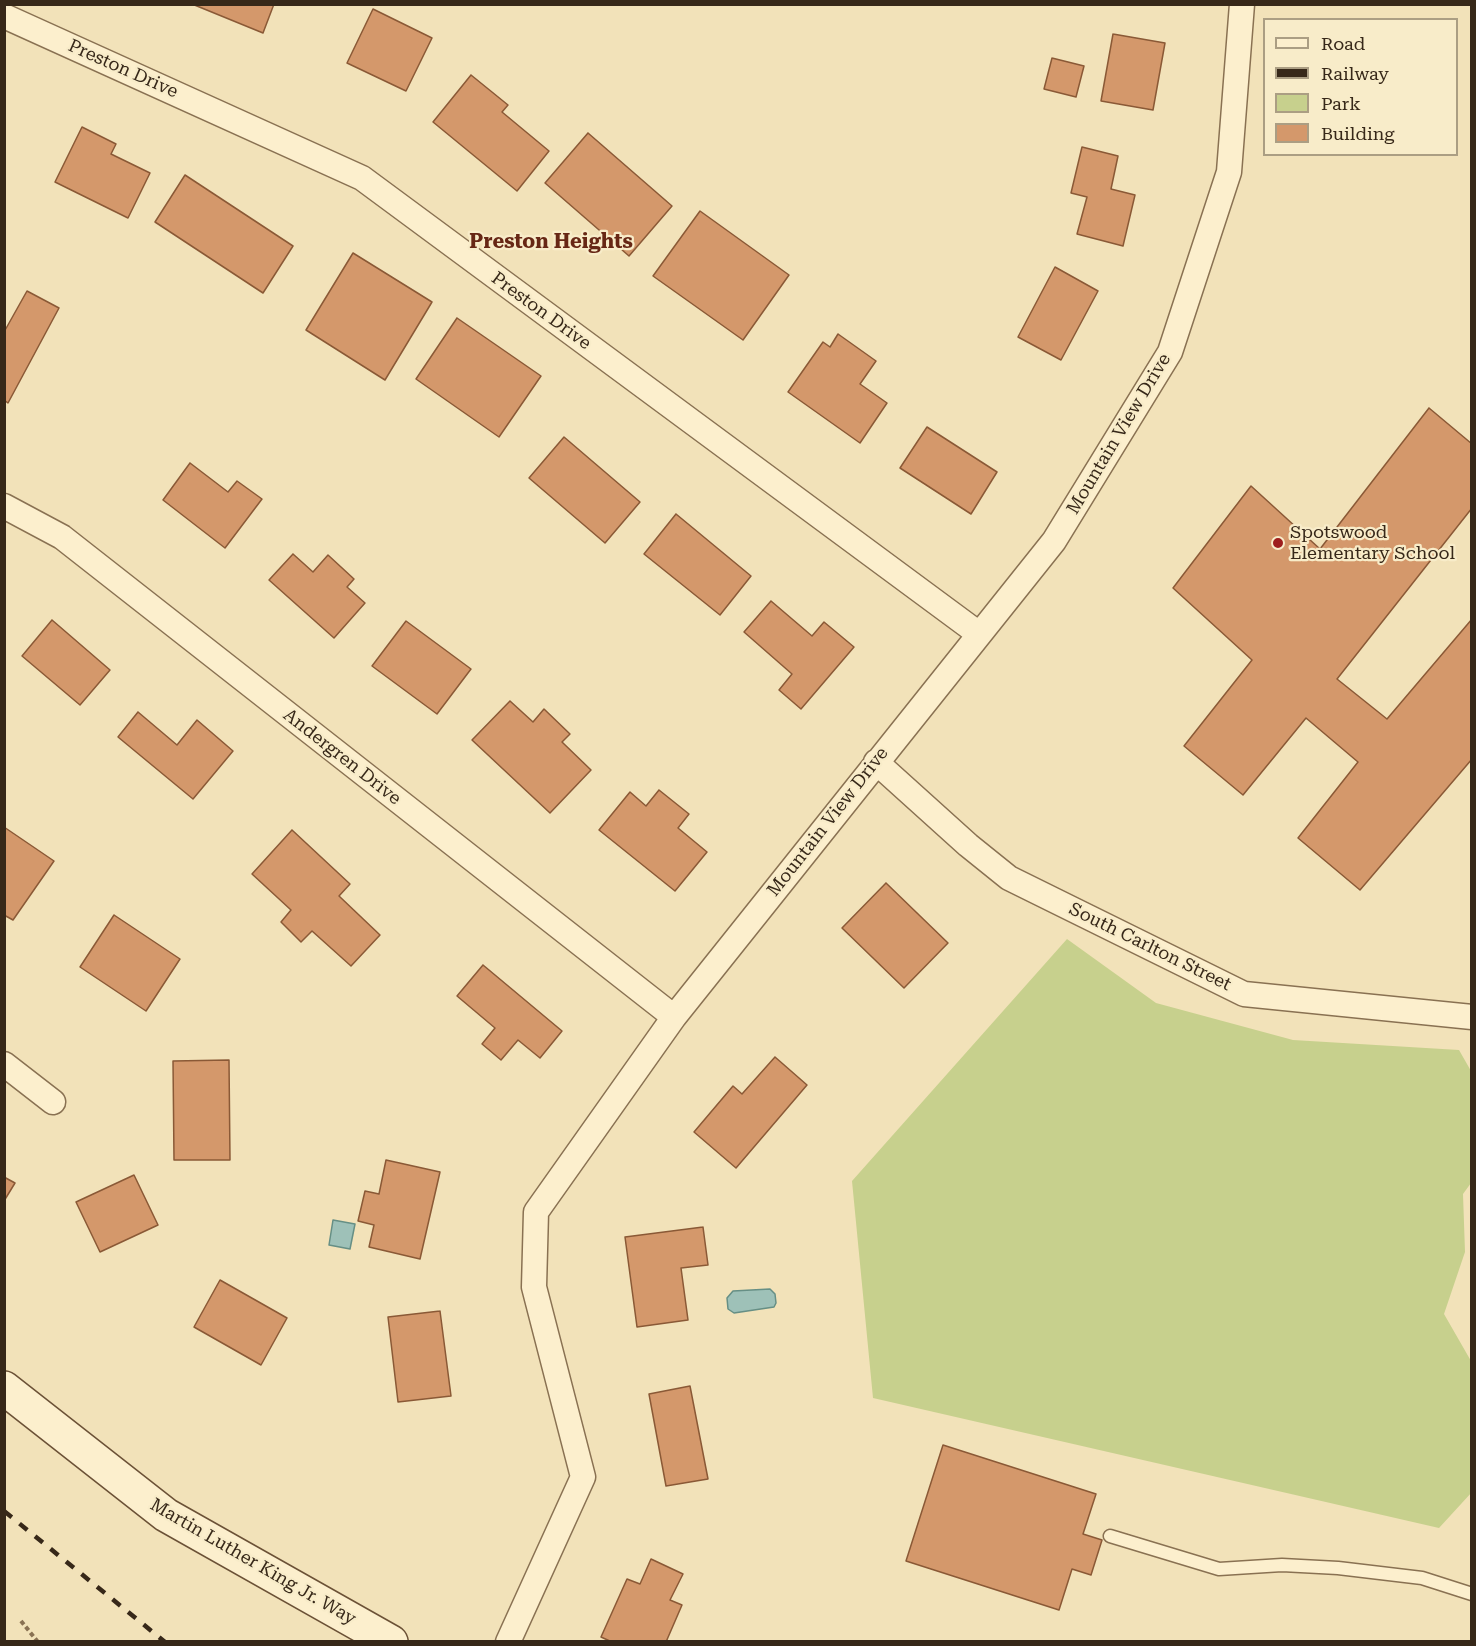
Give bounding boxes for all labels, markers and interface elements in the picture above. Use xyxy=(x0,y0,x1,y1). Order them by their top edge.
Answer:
legend xyxy=(1263,18,1458,156)
text: Road xyxy=(1321,33,1365,54)
street label: Preston Drive xyxy=(65,35,181,103)
text: Railway xyxy=(1321,63,1389,84)
text: Park xyxy=(1321,93,1361,114)
text: Building xyxy=(1321,123,1395,144)
district label: Preston Heights xyxy=(469,230,633,254)
street label: Preston Drive xyxy=(487,268,595,354)
street label: Mountain View Drive xyxy=(1062,350,1176,518)
place label: Spotswood Elementary School xyxy=(1290,522,1455,564)
marker: Spotswood Elementary School xyxy=(1271,536,1285,550)
street label: Andergren Drive xyxy=(279,704,405,810)
street label: Mountain View Drive xyxy=(763,743,893,901)
street label: South Carlton Street xyxy=(1065,898,1235,996)
street label: Martin Luther King Jr. Way xyxy=(146,1494,360,1630)

